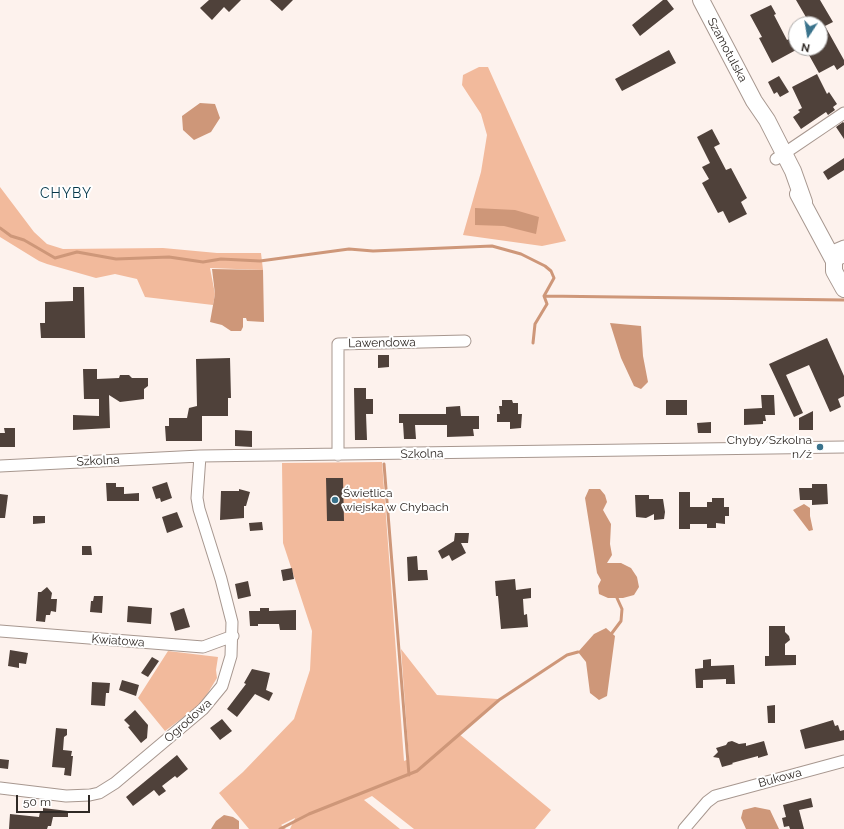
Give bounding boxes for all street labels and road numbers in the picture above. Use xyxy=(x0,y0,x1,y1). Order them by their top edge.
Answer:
street label: Szamotulska xyxy=(704,15,750,85)
street label: Lawendowa xyxy=(348,335,416,351)
street label: Szkolna xyxy=(400,446,444,462)
street label: Szkolna xyxy=(76,453,120,469)
street label: Kwiatowa xyxy=(91,632,145,650)
street label: Ogrodowa xyxy=(162,696,214,746)
street label: Bukowa xyxy=(757,765,803,791)

